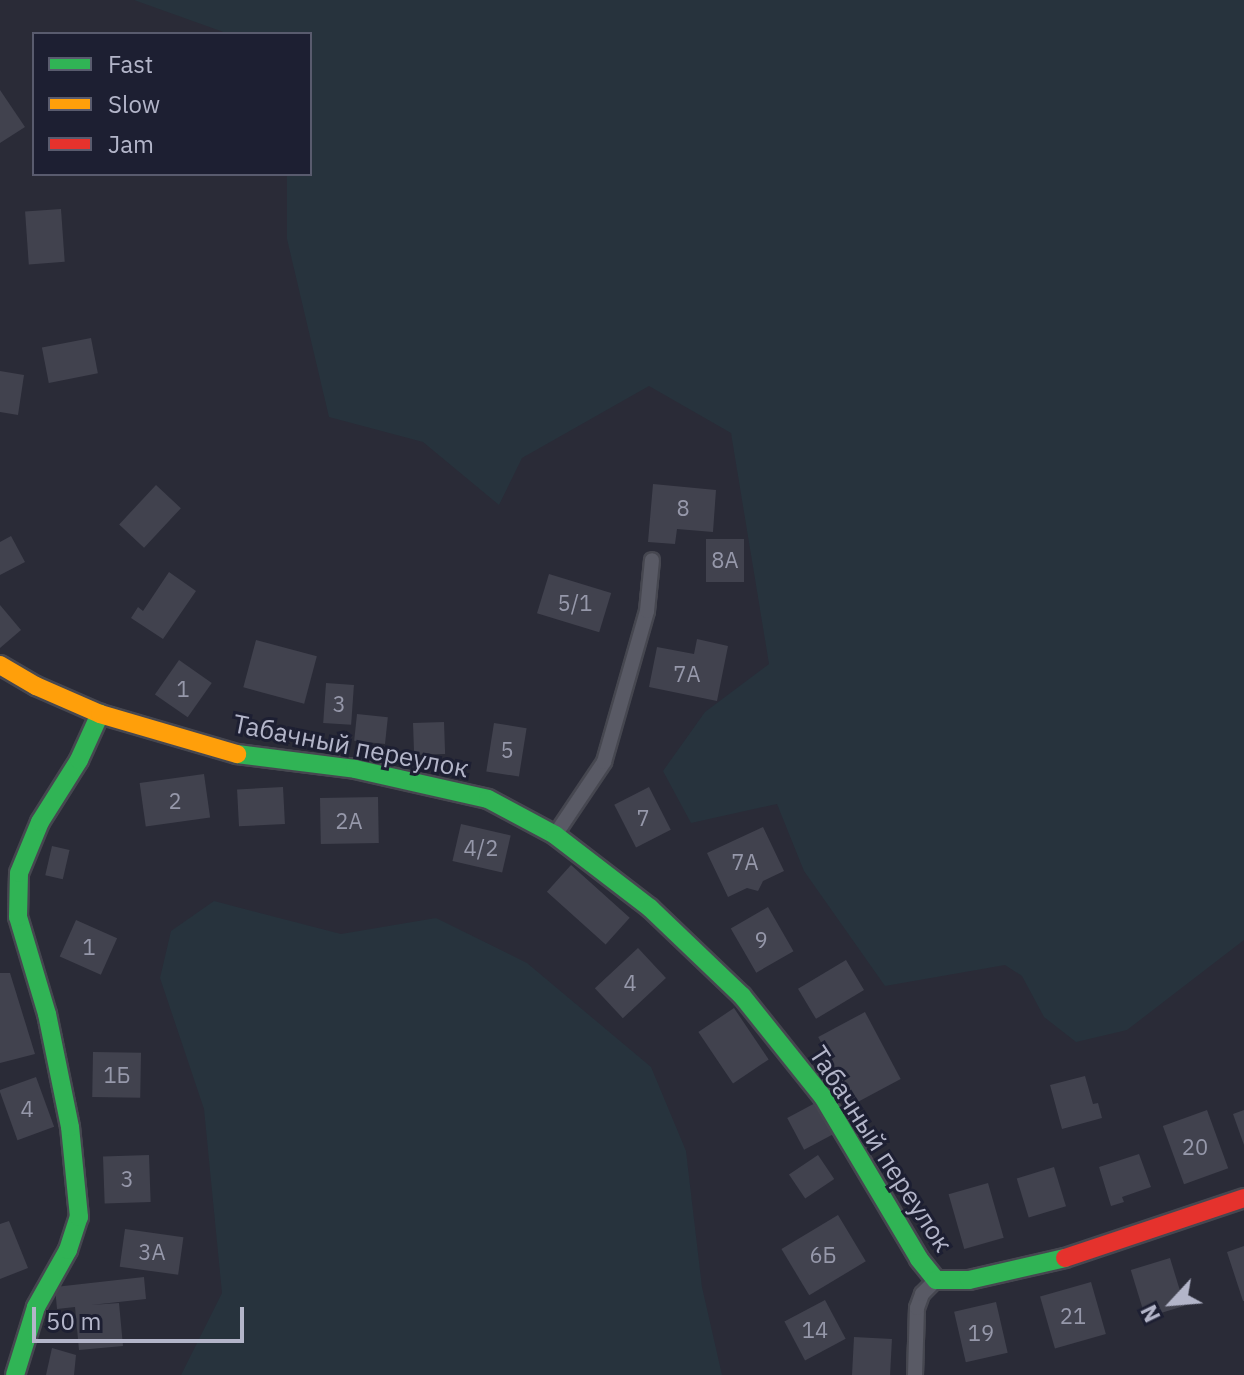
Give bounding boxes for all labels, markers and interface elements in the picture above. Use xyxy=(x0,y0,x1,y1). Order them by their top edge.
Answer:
legend xyxy=(32,32,312,176)
text: Fast xyxy=(108,48,153,80)
text: Slow xyxy=(108,88,160,120)
text: Jam xyxy=(108,128,154,160)
house number: 8 xyxy=(676,495,690,521)
house number: 8А xyxy=(711,547,739,573)
house number: 5/1 xyxy=(558,590,592,616)
house number: 7А xyxy=(673,661,701,687)
house number: 1 xyxy=(176,676,190,702)
house number: 3 xyxy=(332,691,346,717)
street label: Табачный переулок xyxy=(231,708,471,784)
house number: 5 xyxy=(500,737,514,763)
house number: 2 xyxy=(168,788,182,814)
house number: 7 xyxy=(636,805,650,831)
house number: 2А xyxy=(335,808,363,834)
house number: 4/2 xyxy=(464,835,498,861)
house number: 7А xyxy=(731,849,759,875)
house number: 9 xyxy=(754,927,768,953)
house number: 1 xyxy=(82,934,96,960)
house number: 4 xyxy=(623,970,637,996)
street label: Табачный переулок xyxy=(803,1040,959,1258)
house number: 1Б xyxy=(103,1062,131,1088)
house number: 4 xyxy=(20,1096,34,1122)
house number: 20 xyxy=(1182,1134,1208,1160)
house number: 3 xyxy=(120,1166,134,1192)
house number: 3А xyxy=(138,1239,166,1265)
house number: 6Б xyxy=(809,1242,837,1268)
north arrow xyxy=(1132,1263,1212,1343)
scale bar xyxy=(36,1291,248,1341)
text: N xyxy=(1133,1300,1167,1327)
house number: 21 xyxy=(1060,1303,1086,1329)
text: 50 m xyxy=(46,1305,101,1337)
house number: 14 xyxy=(802,1317,828,1343)
house number: 19 xyxy=(968,1320,994,1346)

